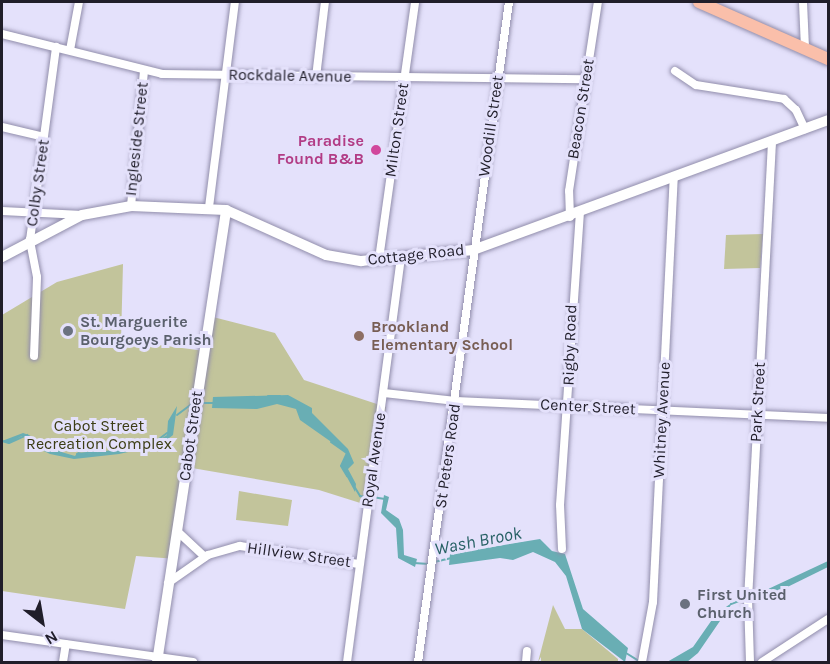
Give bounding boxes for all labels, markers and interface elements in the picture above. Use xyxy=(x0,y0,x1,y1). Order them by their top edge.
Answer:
street label: Beacon Street xyxy=(564,57,598,161)
street label: Rockdale Avenue xyxy=(228,65,352,87)
street label: Woodill Street xyxy=(474,74,508,178)
street label: Ingleside Street xyxy=(121,81,153,197)
street label: Milton Street xyxy=(381,82,413,178)
place label: Paradise Found B&B xyxy=(277,131,364,169)
street label: Colby Street xyxy=(22,138,54,228)
marker: Paradise Found B&B xyxy=(369,143,383,157)
street label: Cottage Road xyxy=(367,240,465,270)
street label: Rigby Road xyxy=(559,304,581,386)
place label: St. Marguerite Bourgoeys Parish xyxy=(80,312,212,350)
place label: Brookland Elementary School xyxy=(371,317,513,355)
marker: St. Marguerite Bourgoeys Parish xyxy=(61,324,75,338)
marker: Brookland Elementary School xyxy=(352,329,366,343)
street label: Whitney Avenue xyxy=(649,361,675,479)
street label: Park Street xyxy=(746,361,770,443)
street label: Cabot Street xyxy=(175,390,207,482)
street label: Center Street xyxy=(540,395,636,419)
street label: St Peters Road xyxy=(431,402,465,510)
street label: Royal Avenue xyxy=(358,411,390,509)
park label: Cabot Street Recreation Complex xyxy=(26,416,172,454)
water label: Wash Brook xyxy=(433,522,523,560)
street label: Hillview Street xyxy=(246,538,352,572)
place label: First United Church xyxy=(697,585,787,623)
north arrow xyxy=(12,592,72,652)
marker: First United Church xyxy=(678,597,692,611)
text: N xyxy=(42,627,61,649)

